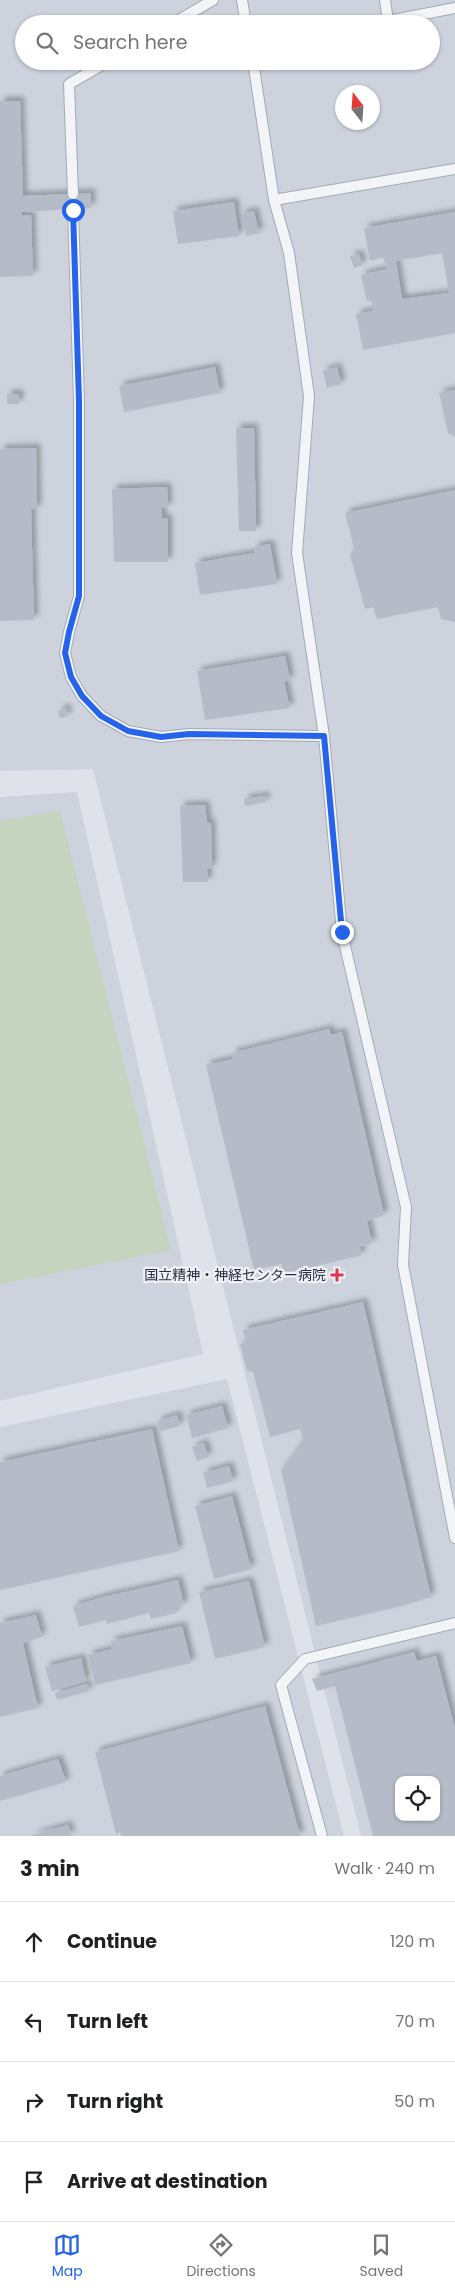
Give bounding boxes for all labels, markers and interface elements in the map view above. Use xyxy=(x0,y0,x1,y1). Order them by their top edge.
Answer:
search box xyxy=(15,15,440,70)
icon: search xyxy=(33,29,61,57)
text: Search here xyxy=(73,29,187,56)
north arrow xyxy=(335,85,380,130)
route start xyxy=(62,199,85,222)
route end xyxy=(331,921,354,944)
place label: 国立精神・神経センター病院 xyxy=(144,1265,326,1285)
marker: 国立精神・神経センター病院 xyxy=(330,1268,344,1282)
map controls xyxy=(395,1776,440,1821)
button: locate xyxy=(395,1776,440,1821)
text: 3 min xyxy=(20,1854,80,1883)
text: Walk · 240 m xyxy=(334,1857,435,1880)
icon: ahead xyxy=(20,1928,48,1956)
text: Continue xyxy=(67,1928,157,1955)
text: 120 m xyxy=(390,1930,435,1953)
icon: left xyxy=(20,2008,48,2036)
text: Turn left xyxy=(67,2008,148,2035)
text: 70 m xyxy=(395,2010,435,2033)
icon: right xyxy=(20,2088,48,2116)
text: Turn right xyxy=(67,2088,163,2115)
text: 50 m xyxy=(394,2090,435,2113)
icon: arrive xyxy=(20,2168,48,2196)
text: Arrive at destination xyxy=(67,2168,268,2195)
tab: Map xyxy=(52,2231,83,2282)
tab: Directions xyxy=(186,2231,256,2282)
tab: Saved xyxy=(359,2231,403,2282)

